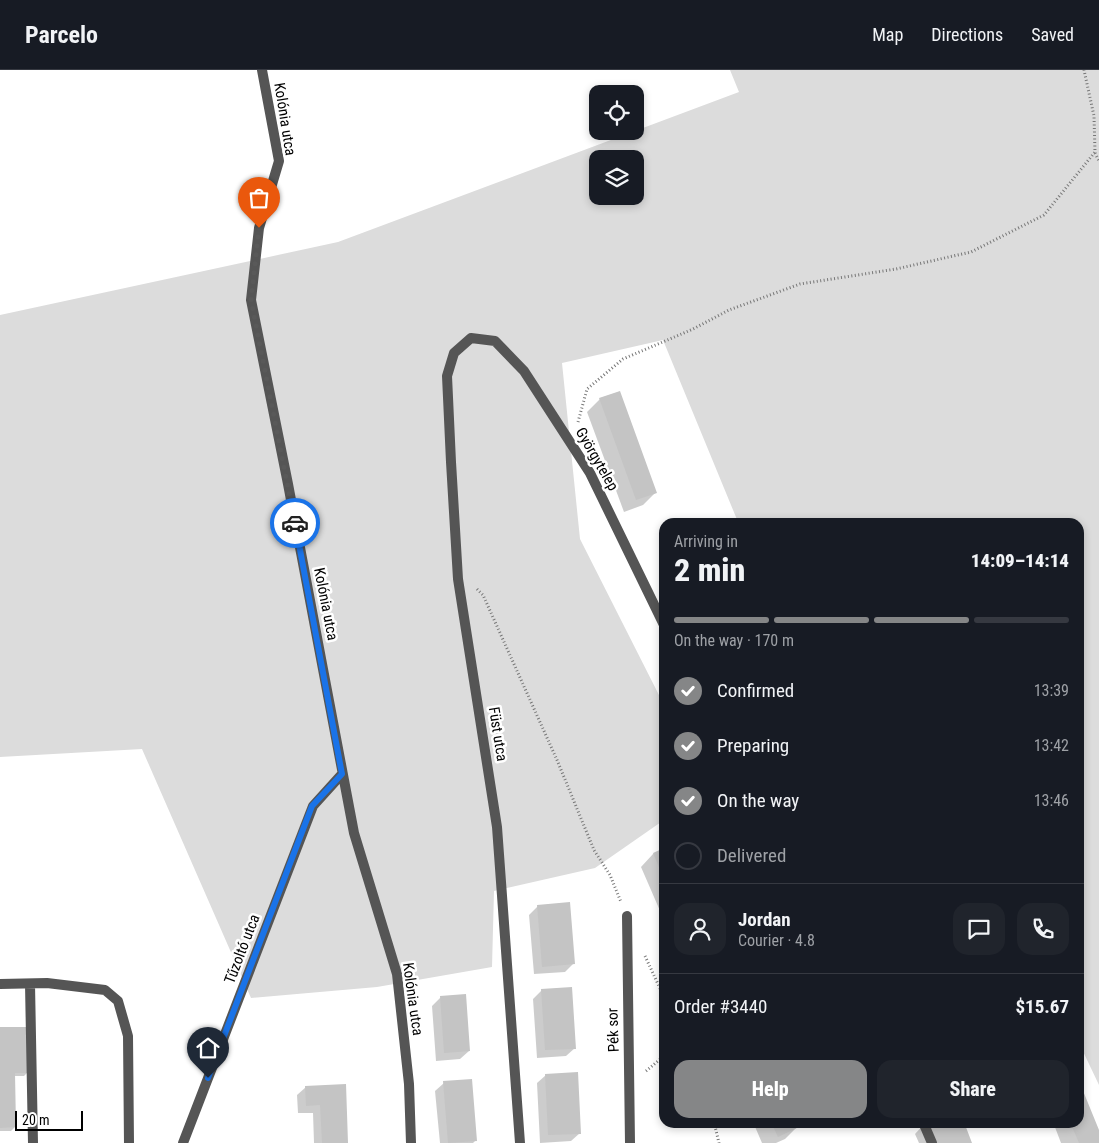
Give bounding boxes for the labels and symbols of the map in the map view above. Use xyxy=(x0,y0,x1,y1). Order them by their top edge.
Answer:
street label: Kolónia utca xyxy=(270,81,300,157)
pin xyxy=(238,177,280,228)
street label: Györgytelep xyxy=(572,424,622,494)
courier xyxy=(270,498,320,548)
street label: Kolónia utca xyxy=(310,566,342,642)
street label: Füst utca xyxy=(485,706,511,762)
street label: Tűzoltó utca xyxy=(221,912,263,986)
street label: Kolónia utca xyxy=(399,961,427,1037)
street label: Pék sor xyxy=(603,1007,623,1053)
pin xyxy=(187,1027,229,1078)
scale bar xyxy=(15,1108,82,1131)

